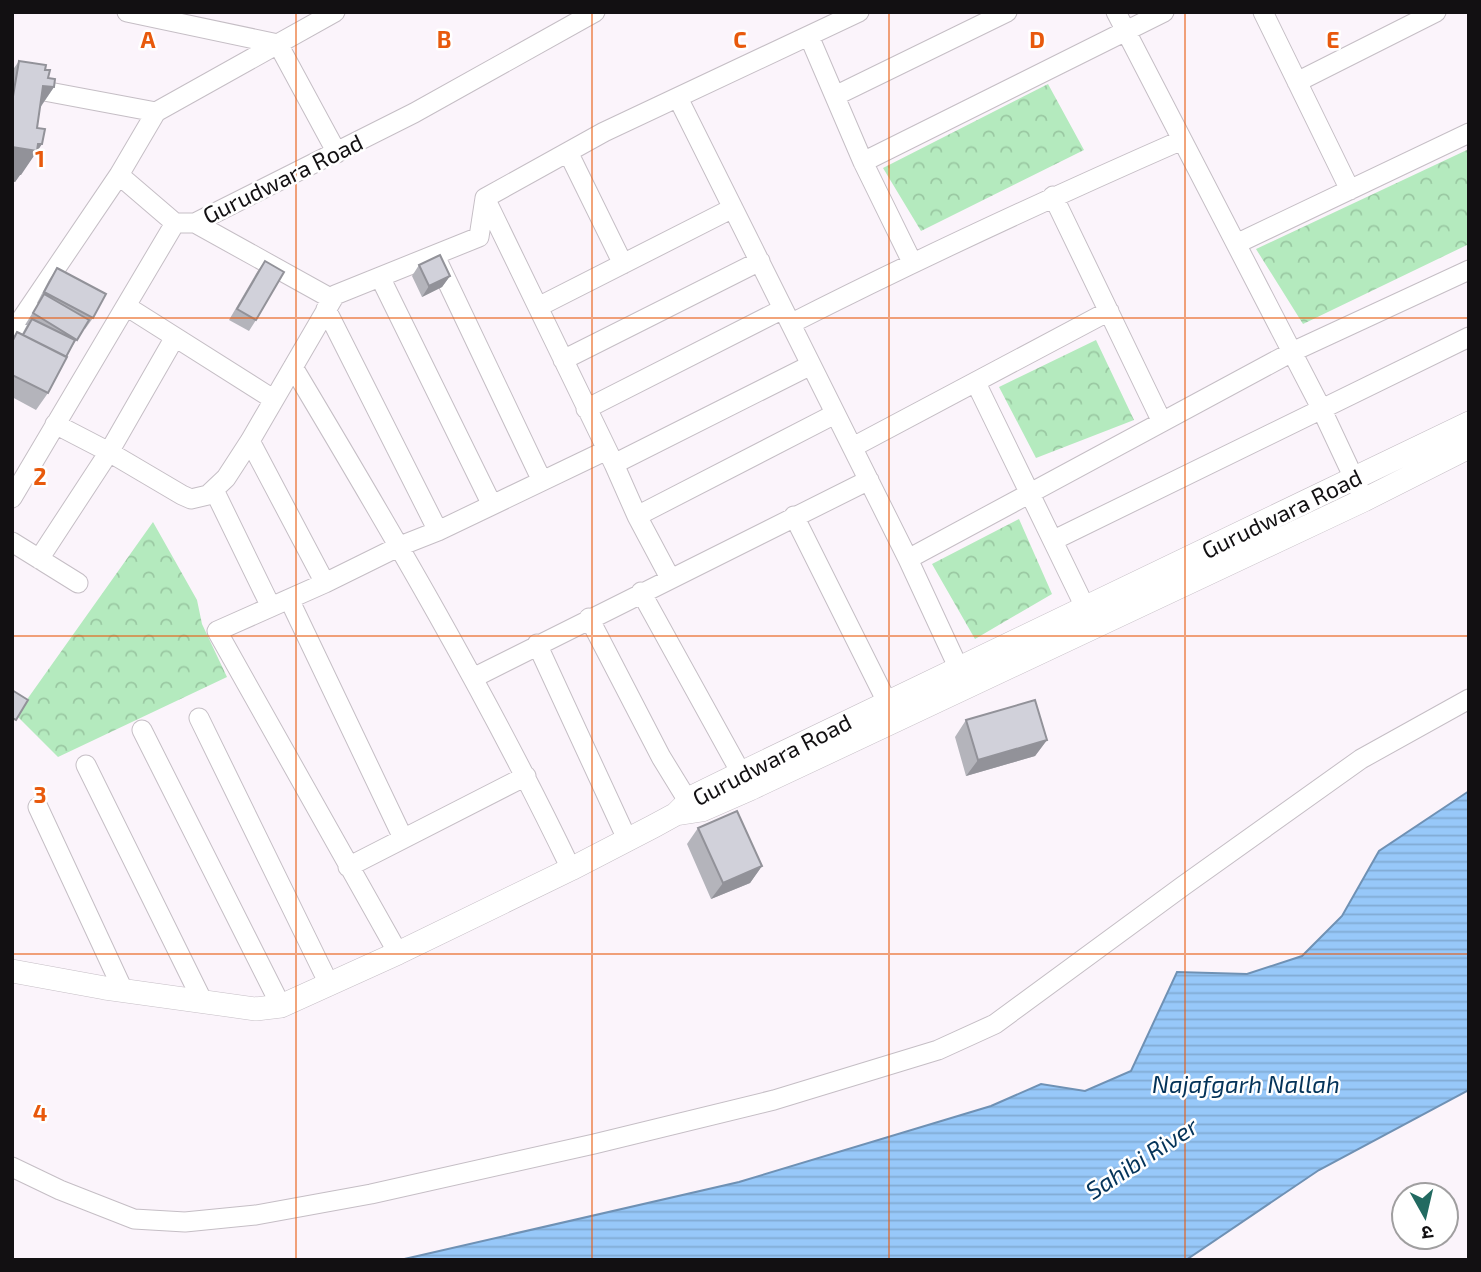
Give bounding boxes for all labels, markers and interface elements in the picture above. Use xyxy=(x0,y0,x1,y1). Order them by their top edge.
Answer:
text: A xyxy=(140,25,156,53)
text: B xyxy=(437,25,451,53)
text: C xyxy=(733,25,747,53)
text: D xyxy=(1029,25,1045,53)
text: E xyxy=(1326,25,1340,53)
street label: Gurudwara Road xyxy=(198,127,367,229)
text: 1 xyxy=(35,144,45,172)
text: 2 xyxy=(33,462,47,490)
street label: Gurudwara Road xyxy=(1197,462,1366,564)
street label: Gurudwara Road xyxy=(687,707,856,811)
text: 3 xyxy=(33,780,47,808)
water label: Najafgarh Nallah xyxy=(1152,1069,1340,1098)
text: 4 xyxy=(33,1098,47,1126)
water label: Sahibi River xyxy=(1080,1111,1203,1205)
north arrow xyxy=(1390,1181,1460,1251)
text: उ xyxy=(1419,1221,1435,1246)

